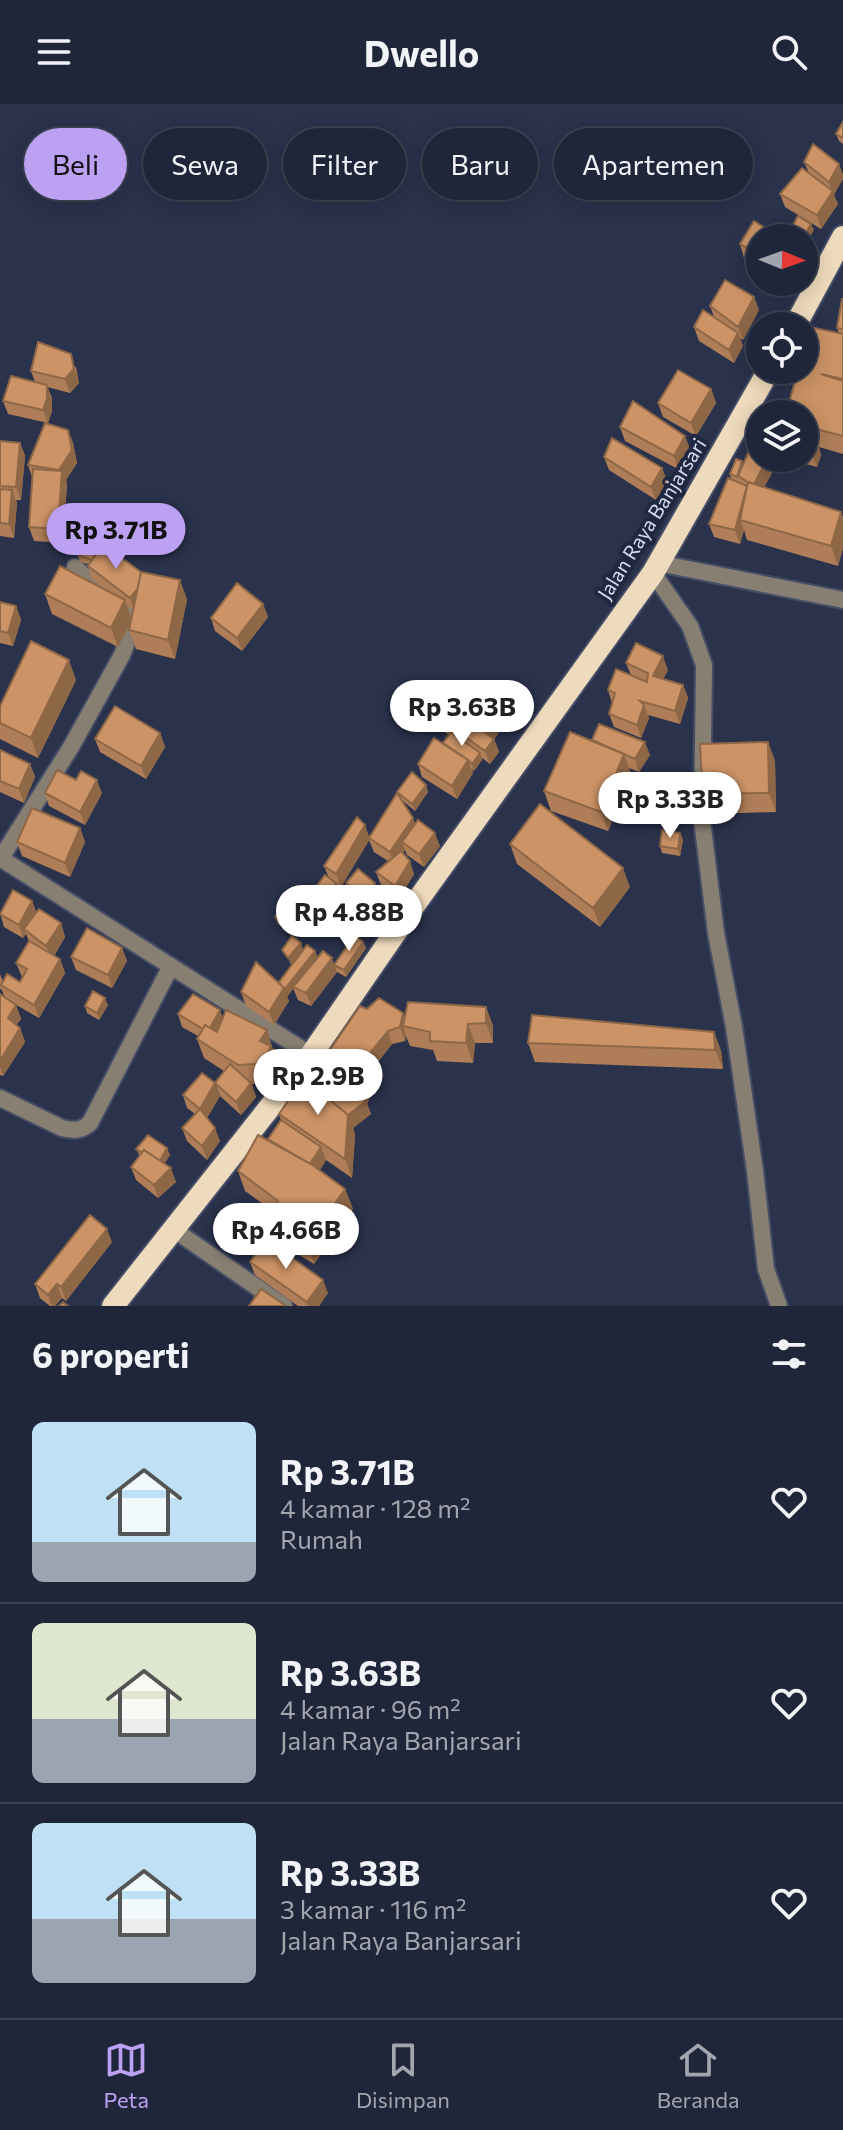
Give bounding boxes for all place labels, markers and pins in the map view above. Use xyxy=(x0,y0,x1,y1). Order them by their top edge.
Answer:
pin: Rp 3.71B xyxy=(33,503,199,571)
pin: Rp 3.63B xyxy=(379,680,545,748)
pin: Rp 3.33B xyxy=(587,772,753,840)
pin: Rp 4.88B xyxy=(266,885,432,953)
pin: Rp 2.9B xyxy=(244,1049,392,1117)
pin: Rp 4.66B xyxy=(203,1203,369,1271)

